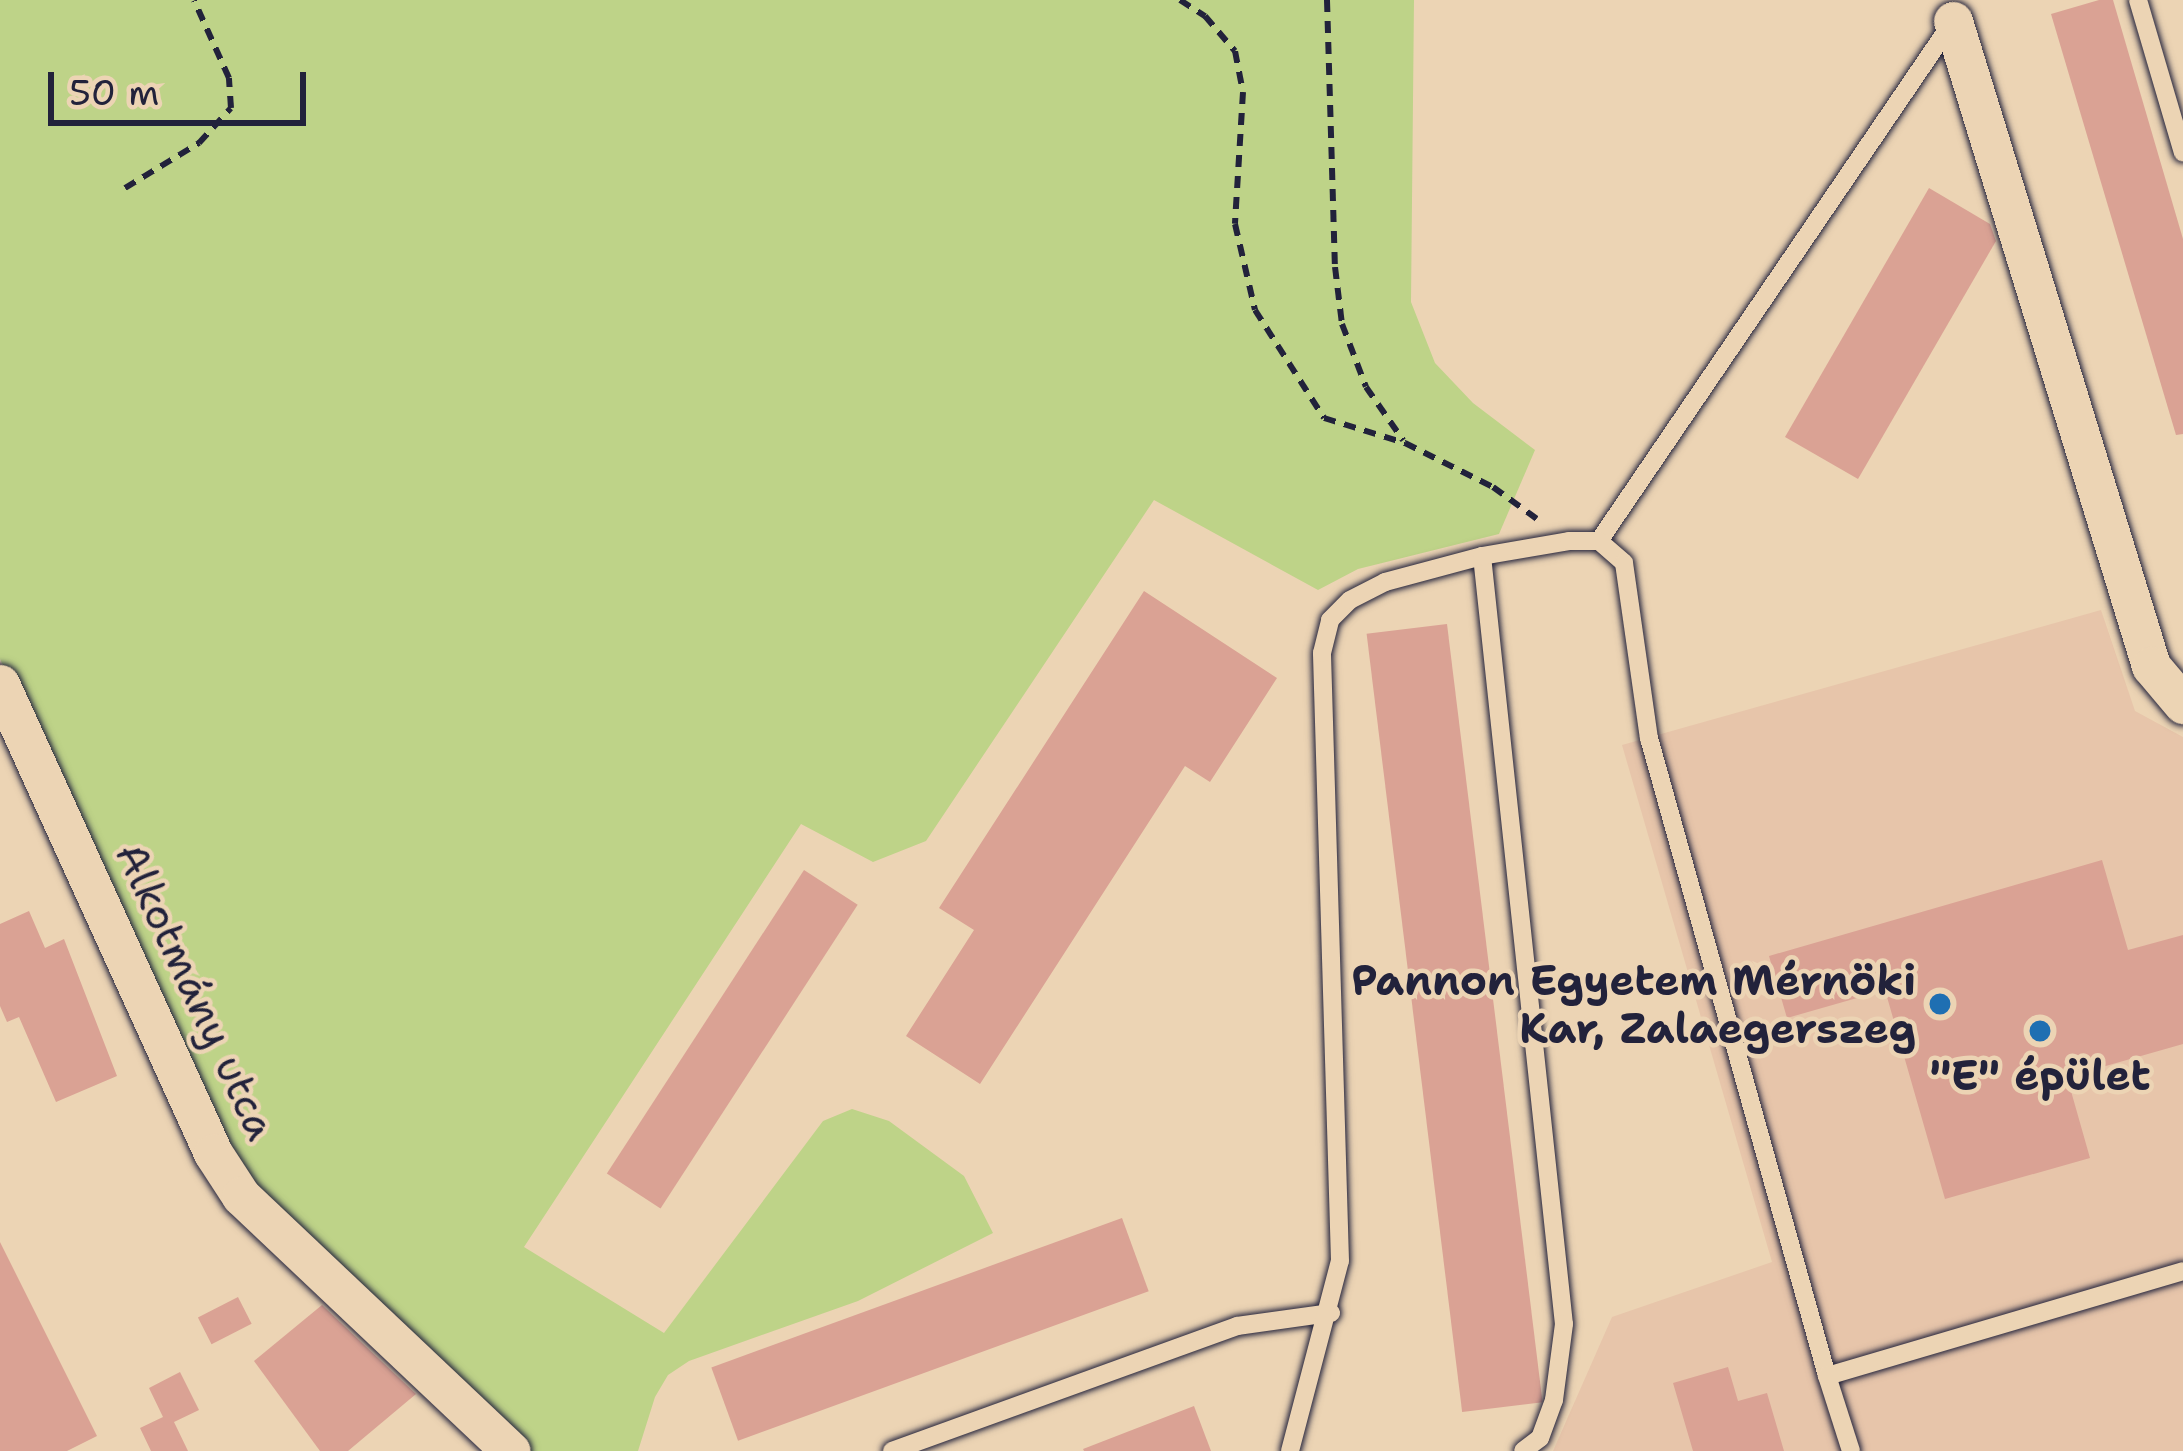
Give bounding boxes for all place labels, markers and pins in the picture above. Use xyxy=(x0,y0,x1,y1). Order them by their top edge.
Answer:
place label: Pannon Egyetem Mérnöki Kar, Zalaegerszeg xyxy=(1351,955,1916,1054)
marker: Pannon Egyetem Mérnöki Kar, Zalaegerszeg xyxy=(1927,991,1953,1017)
marker: "E" épület xyxy=(2027,1018,2053,1044)
place label: "E" épület xyxy=(1929,1050,2151,1100)

